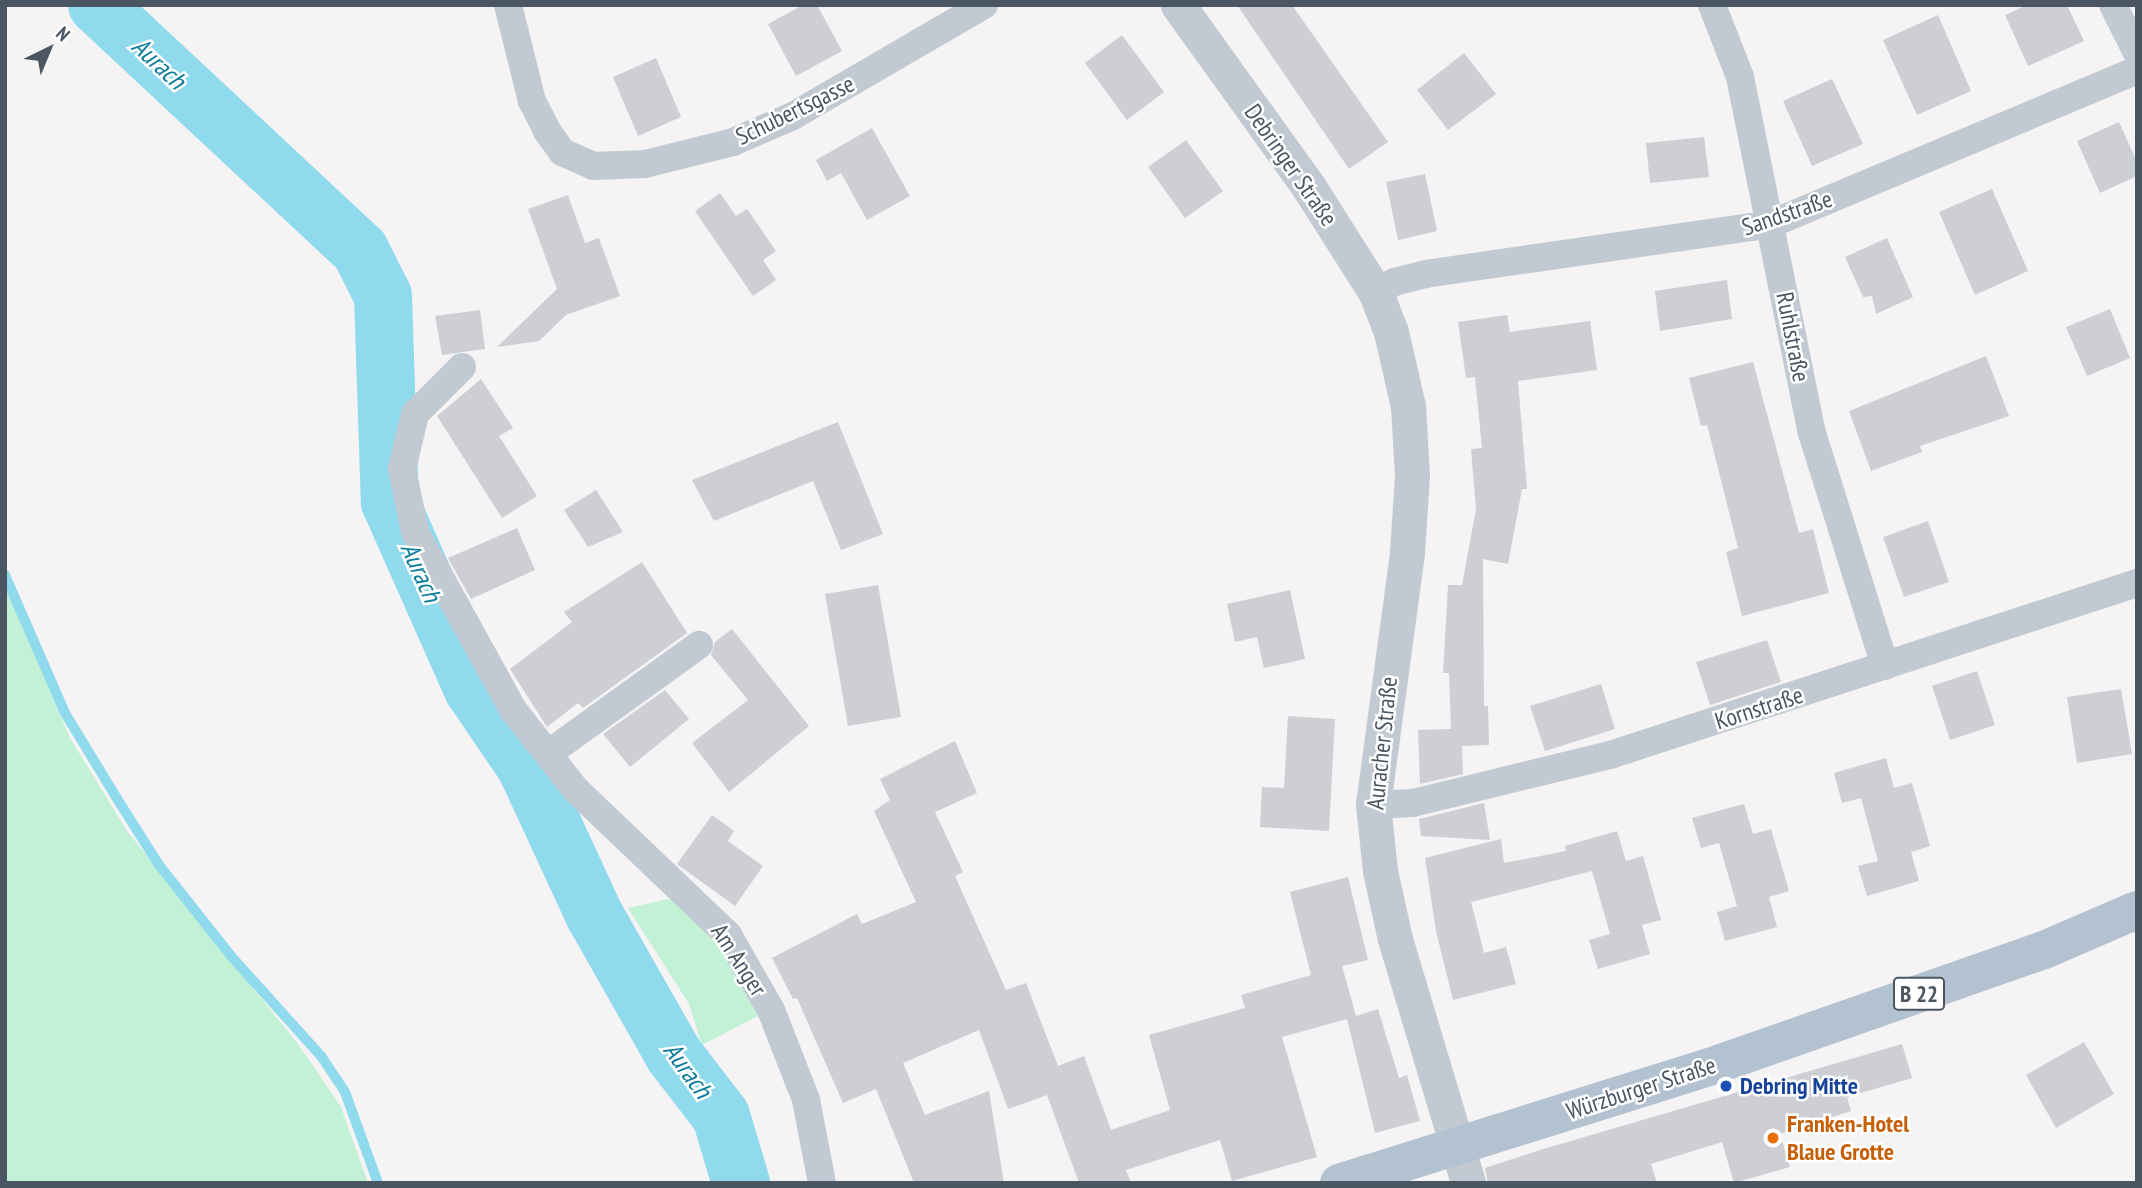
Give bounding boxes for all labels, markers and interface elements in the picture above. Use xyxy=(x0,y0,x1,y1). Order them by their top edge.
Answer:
north arrow xyxy=(14,14,84,84)
text: N xyxy=(51,21,75,46)
water label: Aurach xyxy=(126,31,192,95)
street label: Schubertsgasse xyxy=(731,69,859,151)
street label: Debringer Straße xyxy=(1239,99,1343,231)
street label: Sandstraße xyxy=(1738,184,1836,242)
street label: Ruhlstraße xyxy=(1770,290,1816,384)
water label: Aurach xyxy=(394,537,448,607)
street label: Auracher Straße xyxy=(1361,675,1403,811)
street label: Kornstraße xyxy=(1711,680,1807,736)
street label: Am Anger xyxy=(705,918,773,1002)
road number: B 22 xyxy=(1893,974,1945,1014)
water label: Aurach xyxy=(657,1036,719,1104)
street label: Würzburger Straße xyxy=(1563,1050,1719,1126)
place label: Debring Mitte xyxy=(1740,1072,1858,1100)
marker: Debring Mitte xyxy=(1718,1078,1734,1094)
place label: Franken-Hotel Blaue Grotte xyxy=(1787,1110,1909,1166)
marker: Franken-Hotel Blaue Grotte xyxy=(1765,1130,1781,1146)

